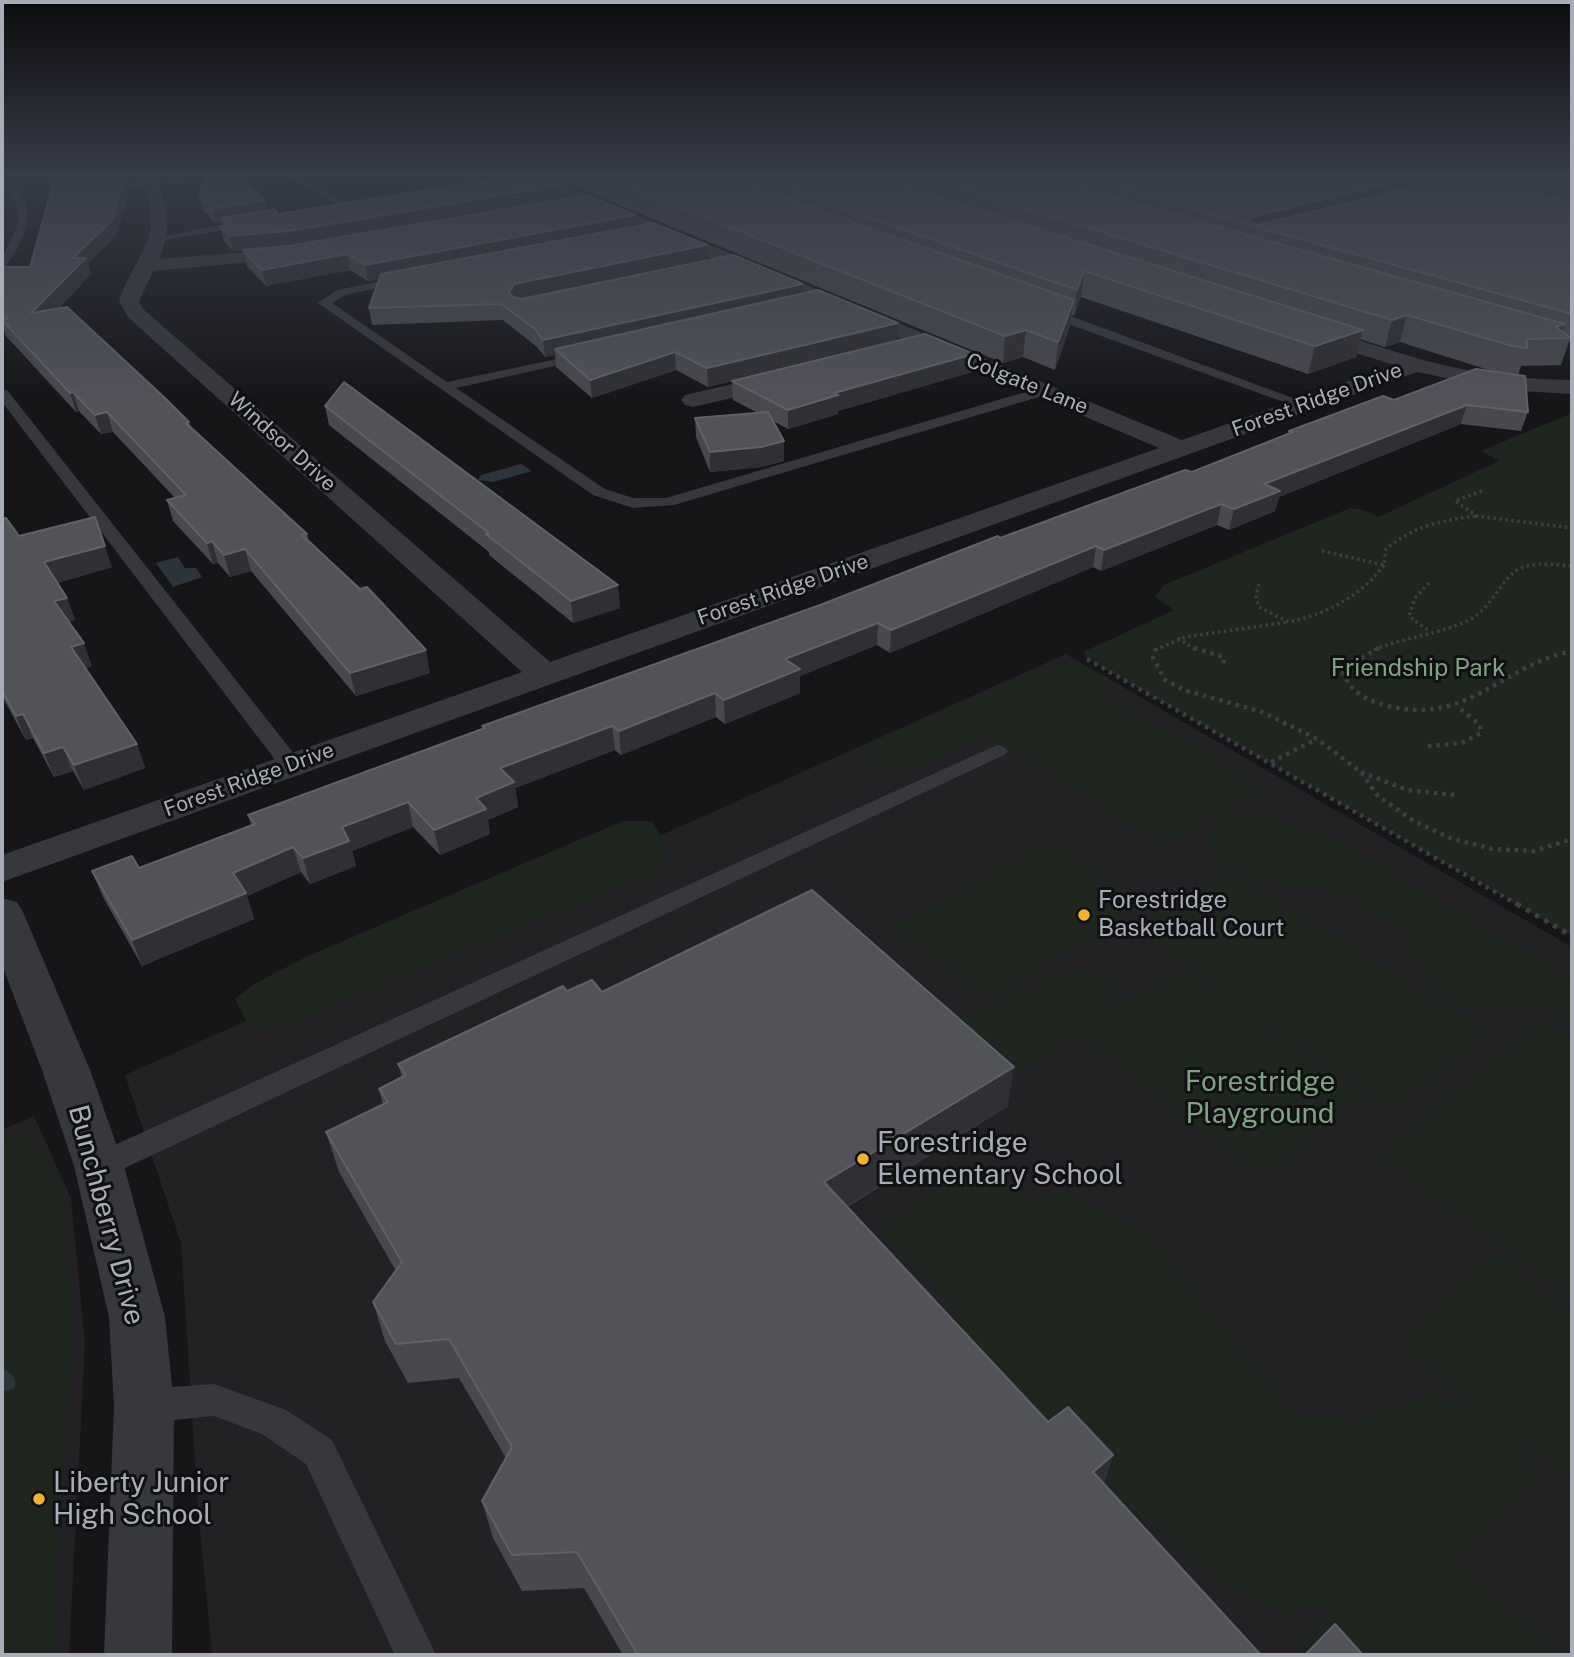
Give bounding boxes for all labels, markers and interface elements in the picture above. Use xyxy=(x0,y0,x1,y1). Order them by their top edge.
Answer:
street label: Colgate Lane xyxy=(962,348,1092,420)
street label: Forest Ridge Drive xyxy=(1228,357,1406,443)
street label: Windsor Drive xyxy=(223,387,341,497)
street label: Forest Ridge Drive xyxy=(694,549,872,631)
park label: Friendship Park xyxy=(1331,655,1505,683)
street label: Forest Ridge Drive xyxy=(160,737,338,823)
place label: Forestridge Basketball Court xyxy=(1098,887,1285,943)
marker: Forestridge Basketball Court xyxy=(1076,907,1092,923)
park label: Forestridge Playground xyxy=(1185,1065,1335,1131)
street label: Bunchberry Drive xyxy=(61,1101,151,1329)
place label: Forestridge Elementary School xyxy=(877,1126,1123,1192)
marker: Forestridge Elementary School xyxy=(855,1151,871,1167)
place label: Liberty Junior High School xyxy=(53,1466,229,1532)
marker: Liberty Junior High School xyxy=(31,1491,47,1507)

